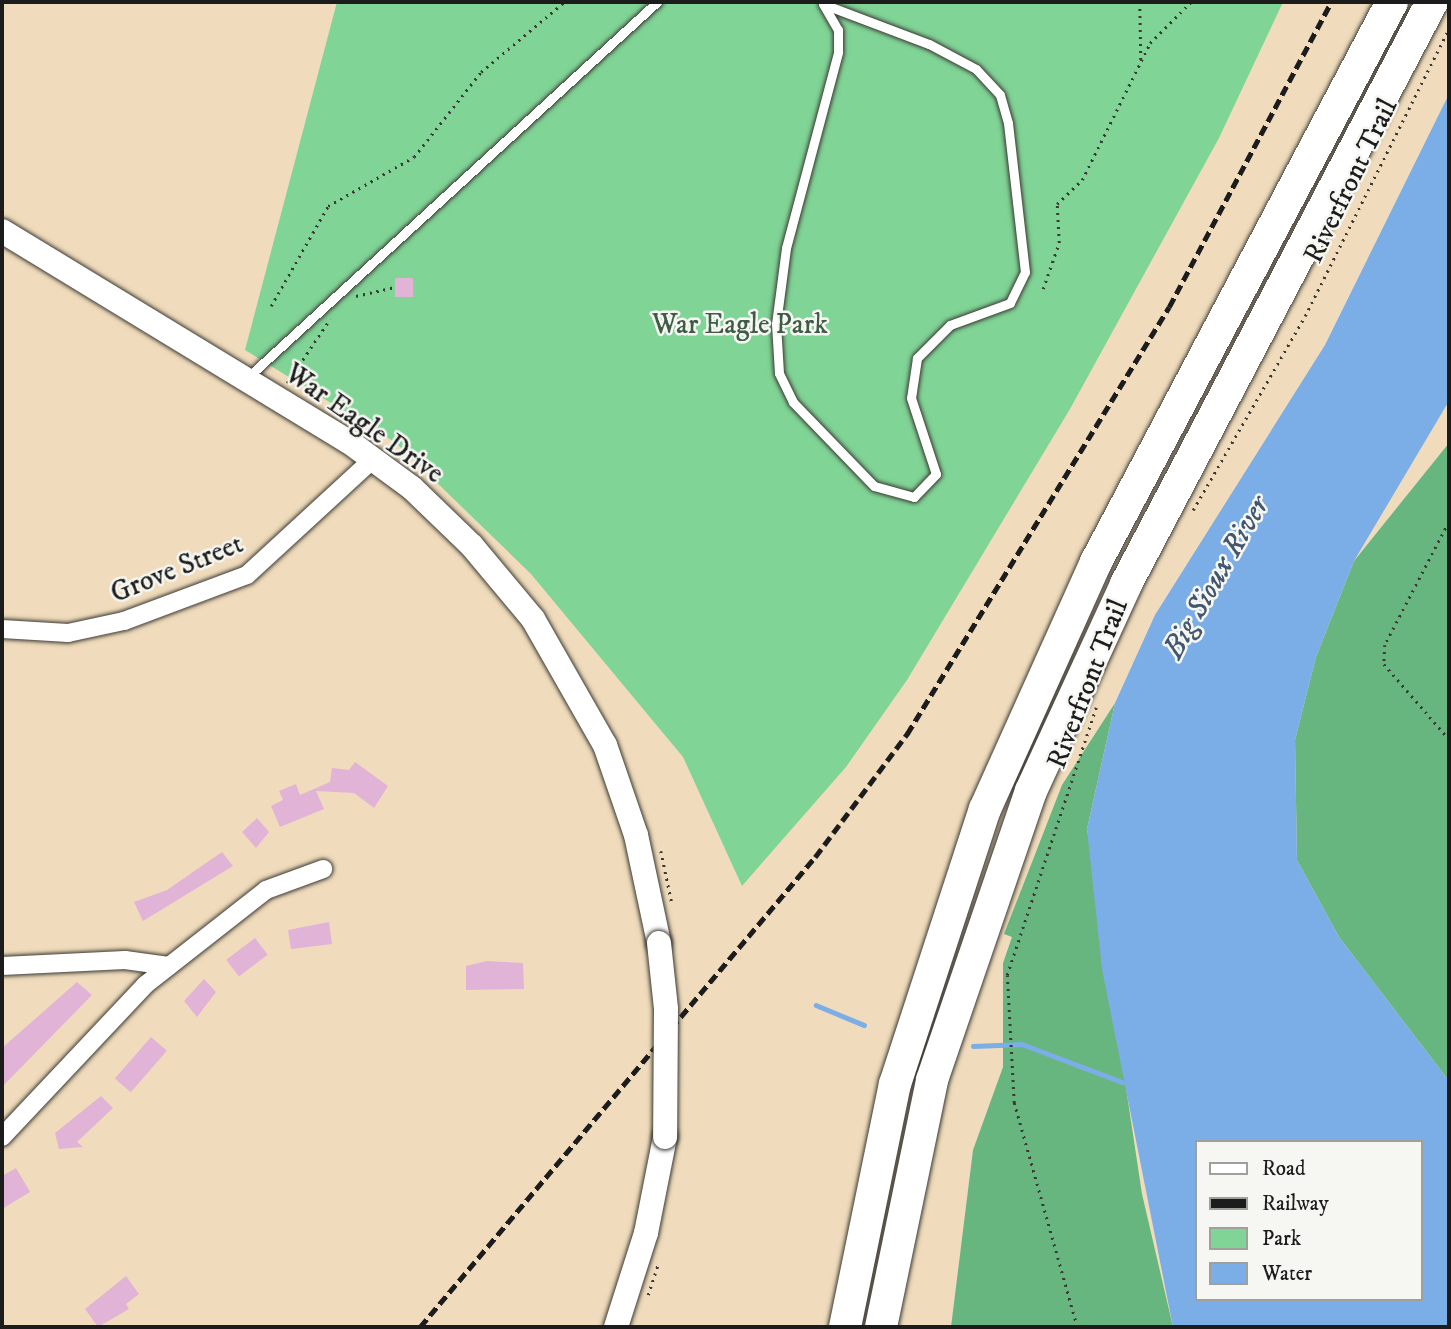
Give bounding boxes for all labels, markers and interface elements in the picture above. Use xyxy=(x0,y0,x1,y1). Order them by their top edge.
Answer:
street label: Riverfront Trail xyxy=(1297,93,1405,269)
park label: War Eagle Park xyxy=(652,308,828,342)
street label: War Eagle Drive xyxy=(278,357,450,491)
water label: Big Sioux River xyxy=(1156,491,1278,665)
street label: Grove Street xyxy=(106,527,248,611)
street label: Riverfront Trail xyxy=(1040,595,1136,773)
legend xyxy=(1196,1140,1423,1301)
text: Road xyxy=(1262,1156,1306,1182)
text: Railway xyxy=(1262,1191,1329,1217)
text: Park xyxy=(1262,1226,1301,1252)
text: Water xyxy=(1262,1261,1312,1287)

